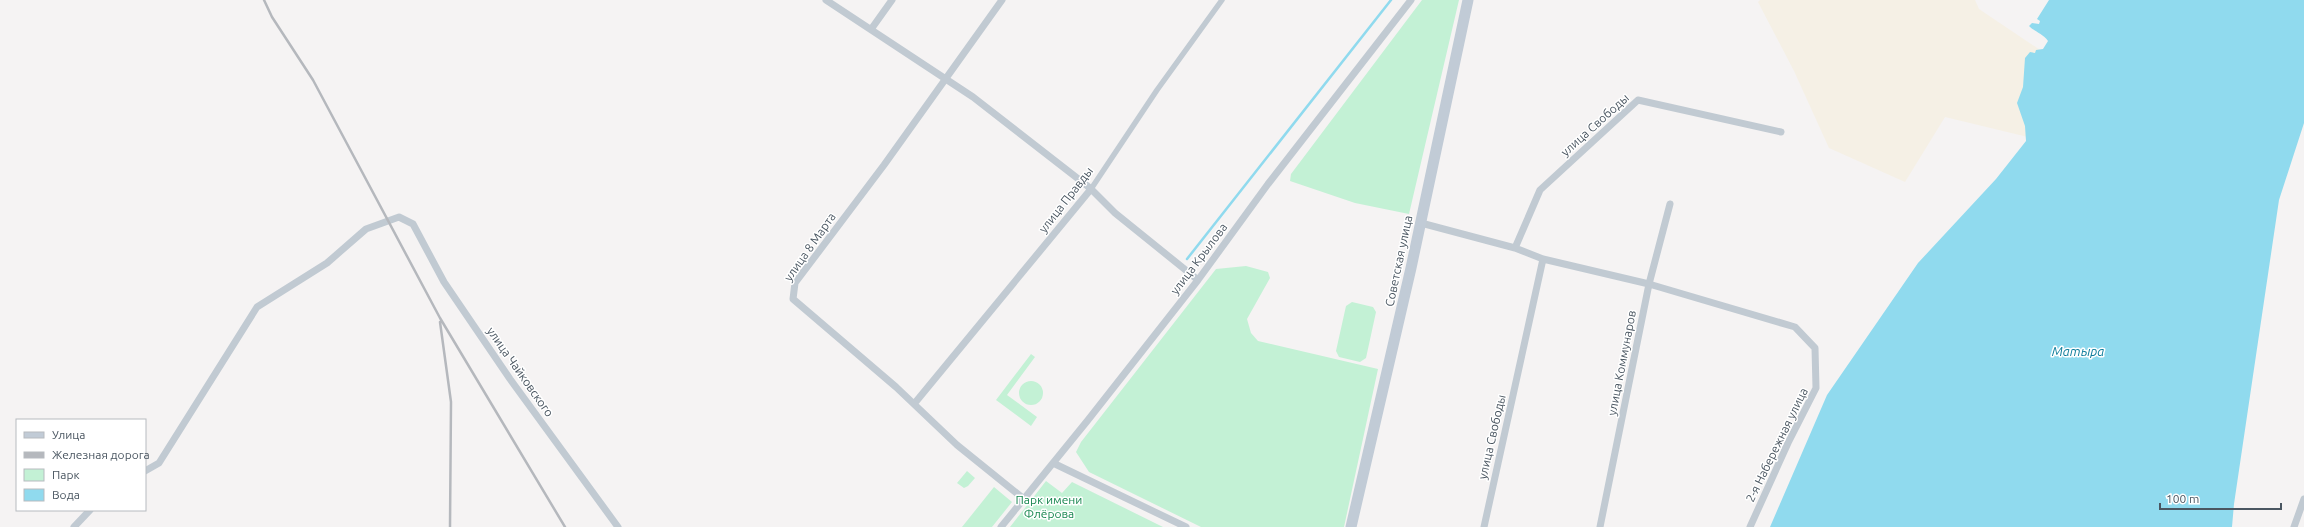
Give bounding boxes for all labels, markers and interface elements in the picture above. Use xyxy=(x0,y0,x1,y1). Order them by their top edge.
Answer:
street label: улица Свободы xyxy=(1558,91,1631,158)
street label: улица Правды xyxy=(1036,164,1095,235)
street label: улица 8 Марта xyxy=(781,210,838,283)
street label: Советская улица xyxy=(1382,214,1415,308)
street label: улица Крылова xyxy=(1168,221,1230,297)
street label: улица Коммунаров xyxy=(1605,309,1638,417)
street label: улица Чайковского xyxy=(485,324,556,419)
water label: Матыра xyxy=(2052,344,2104,358)
street label: 2-я Набережная улица xyxy=(1743,386,1810,504)
street label: улица Свободы xyxy=(1475,393,1508,481)
legend xyxy=(16,419,146,511)
text: Улица xyxy=(52,428,85,441)
text: Железная дорога xyxy=(52,448,150,461)
text: Парк xyxy=(52,468,80,481)
scale bar xyxy=(2160,485,2281,511)
text: Вода xyxy=(52,488,80,501)
text: 100 m xyxy=(2166,492,2199,505)
park label: Парк имени Флёрова xyxy=(1016,493,1082,520)

